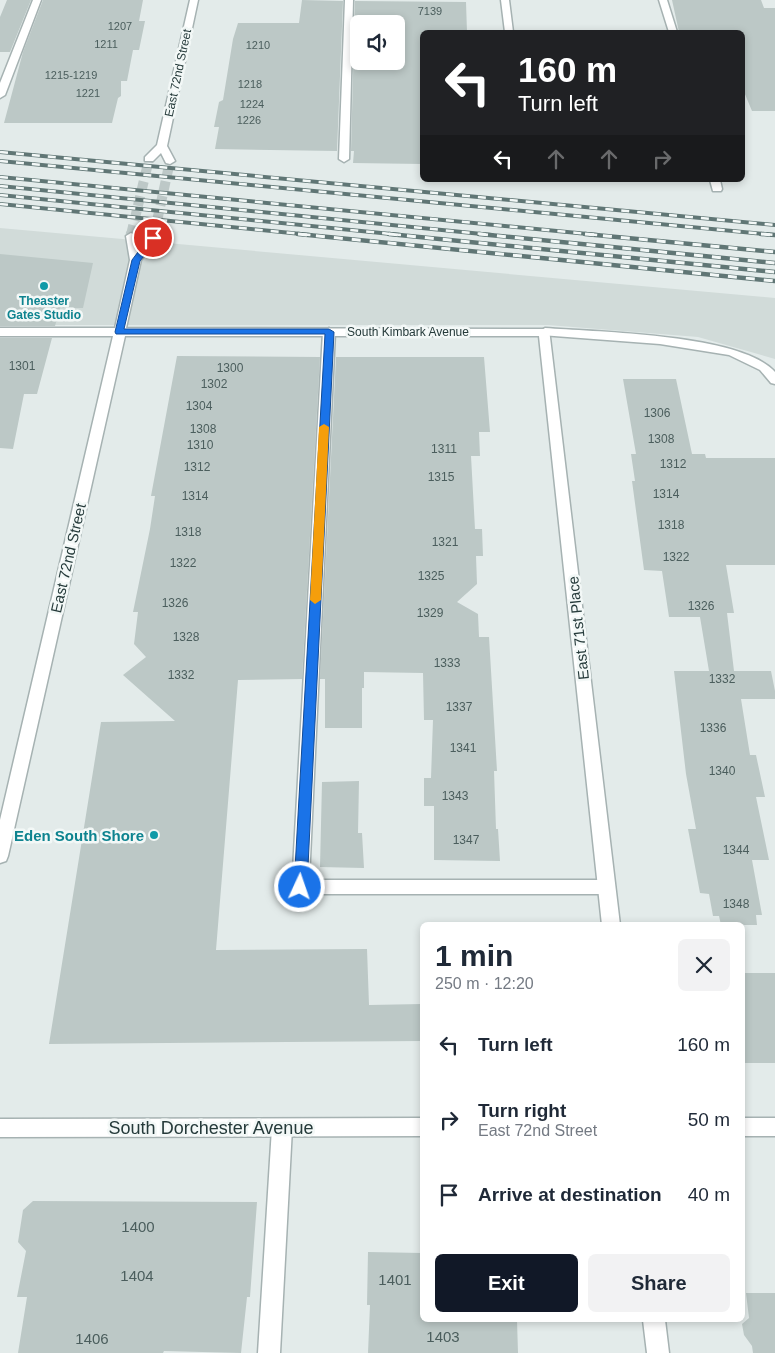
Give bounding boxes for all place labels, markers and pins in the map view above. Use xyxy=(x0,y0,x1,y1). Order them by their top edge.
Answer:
pin xyxy=(132,217,174,259)
marker: Theaster Gates Studio xyxy=(38,280,50,292)
place label: Theaster Gates Studio xyxy=(7,294,81,322)
place label: Eden South Shore xyxy=(14,827,144,844)
marker: Eden South Shore xyxy=(148,829,160,841)

